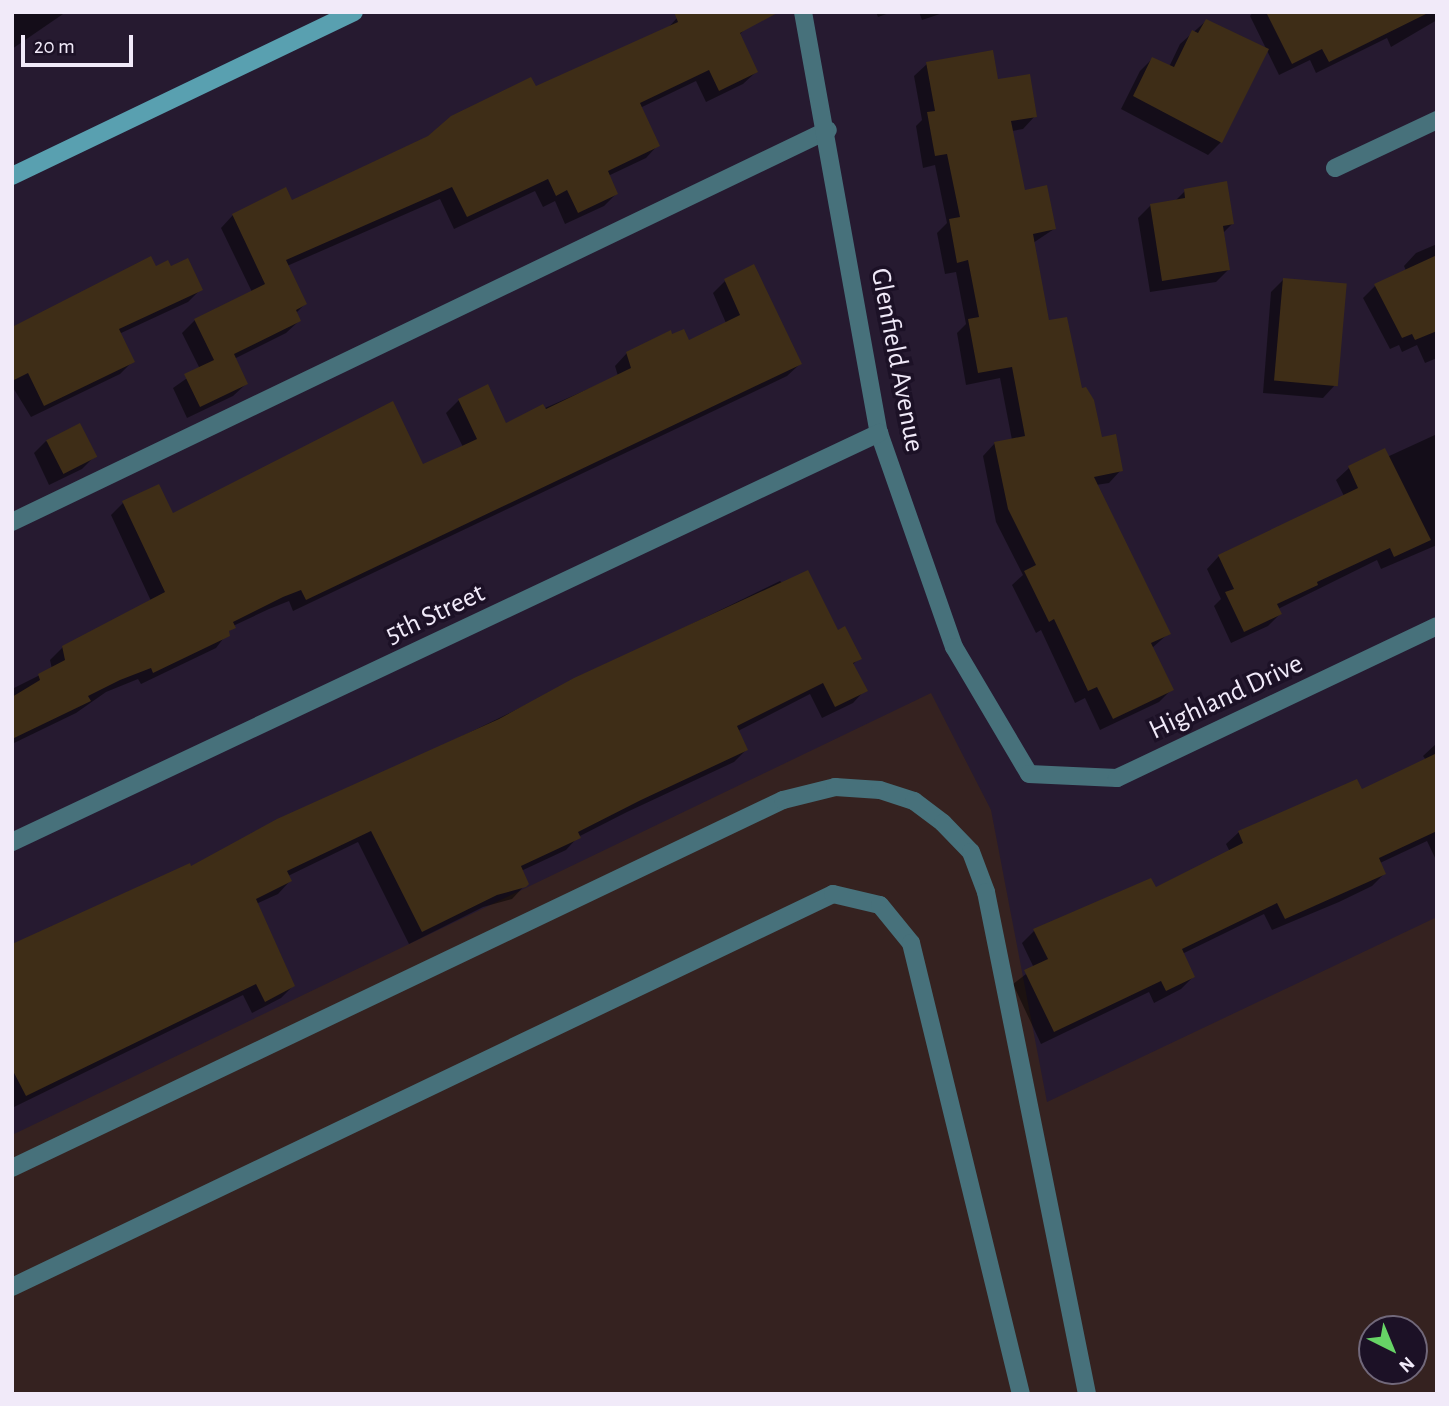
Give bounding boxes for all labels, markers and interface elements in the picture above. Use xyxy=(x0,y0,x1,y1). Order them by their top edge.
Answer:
scale bar xyxy=(24,21,136,65)
text: 20 m xyxy=(34,36,75,57)
street label: Glenfield Avenue xyxy=(863,265,931,455)
street label: 5th Street xyxy=(380,576,490,652)
street label: Highland Drive xyxy=(1144,647,1308,747)
north arrow xyxy=(1358,1315,1428,1385)
text: N xyxy=(1395,1353,1418,1376)

